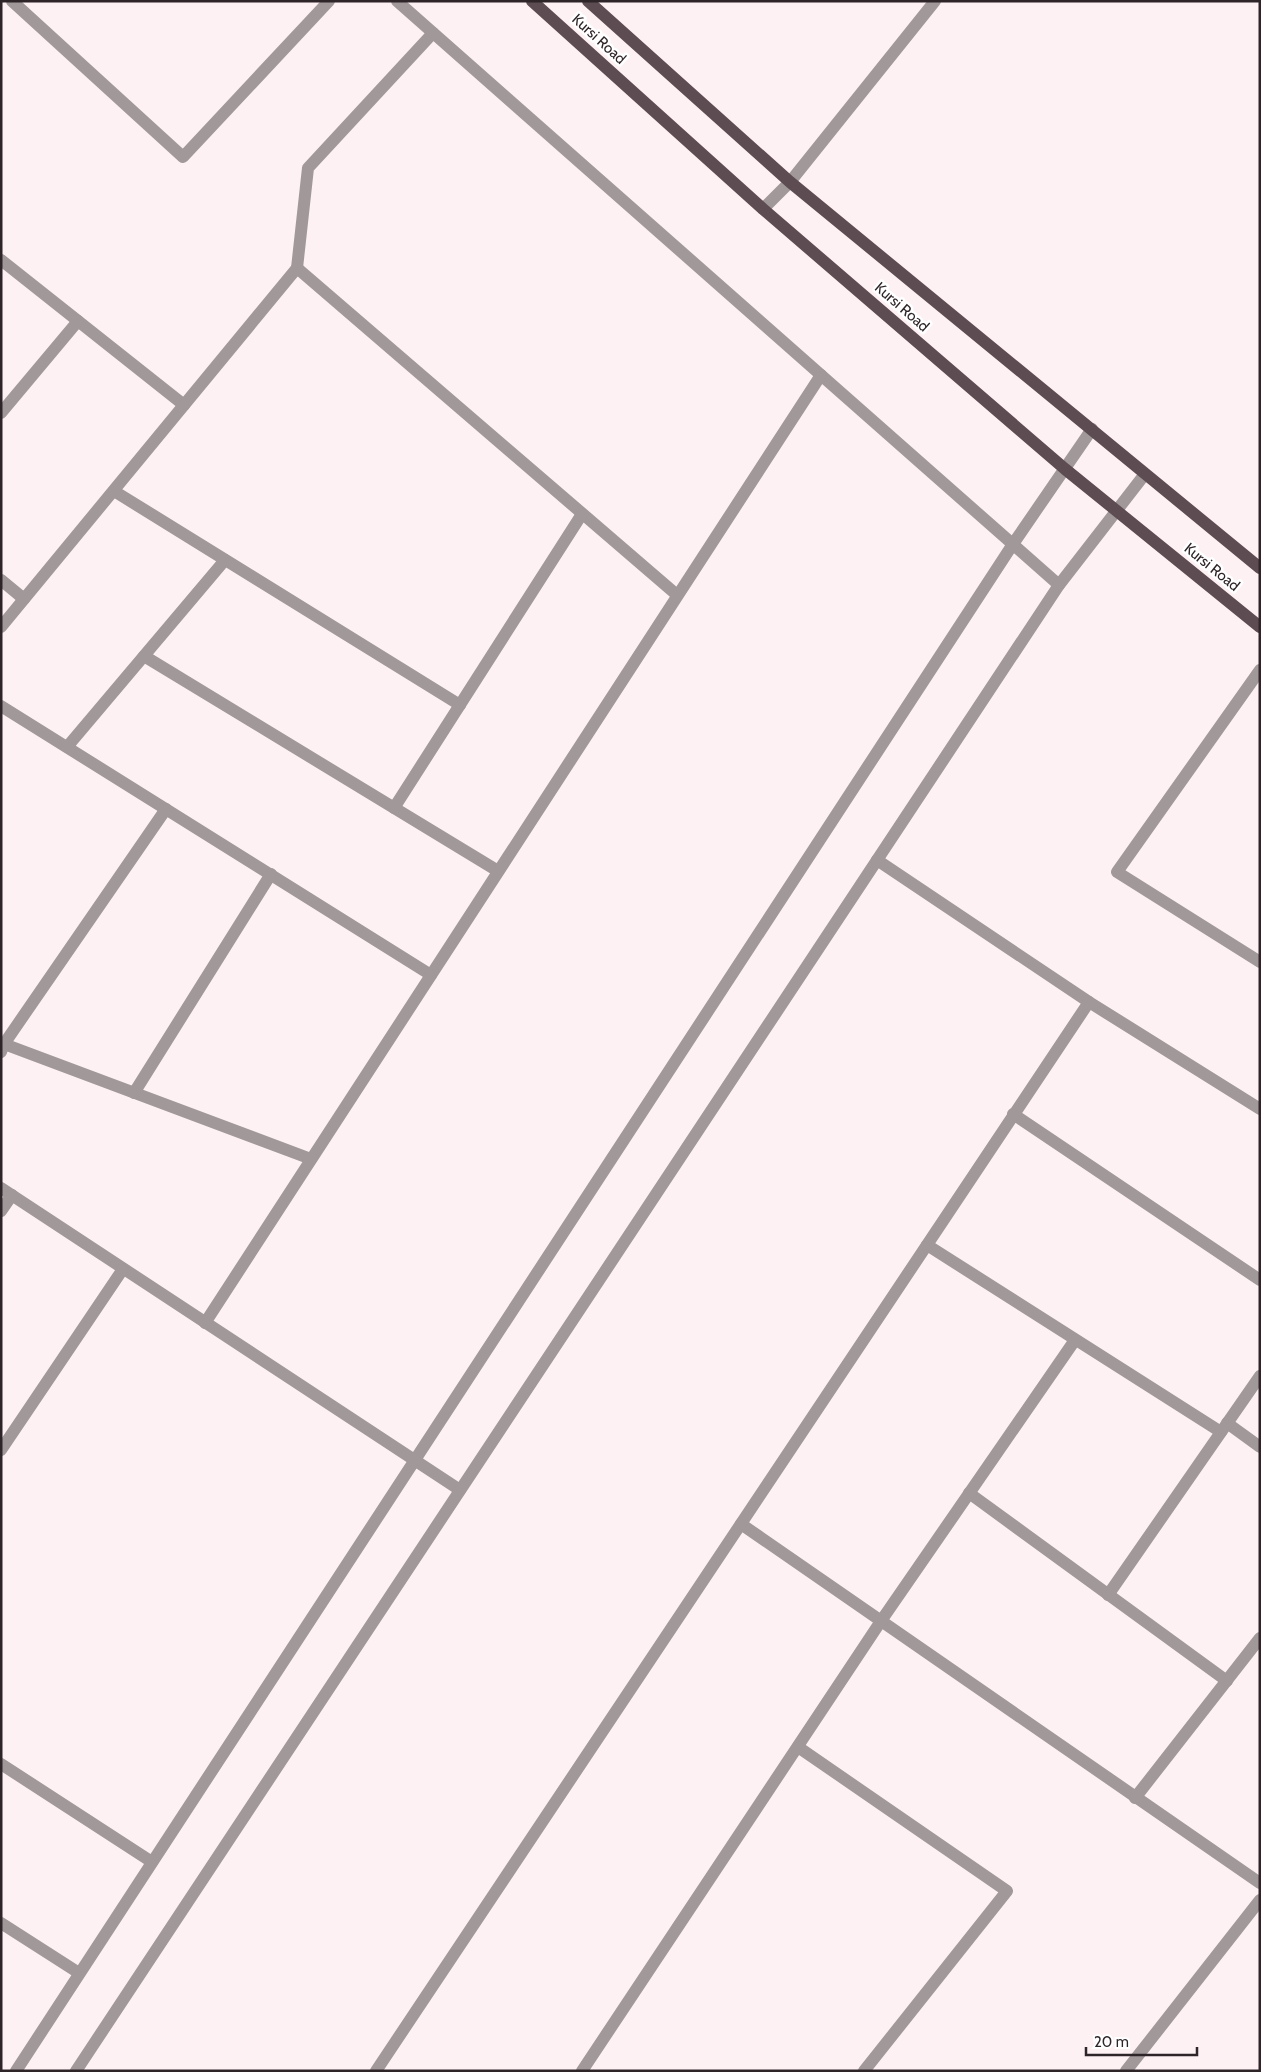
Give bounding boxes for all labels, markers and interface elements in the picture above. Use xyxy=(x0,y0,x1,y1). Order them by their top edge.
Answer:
street label: Kursi Road xyxy=(568,10,630,68)
street label: Kursi Road xyxy=(871,279,933,335)
street label: Kursi Road xyxy=(1181,539,1243,595)
scale bar xyxy=(1086,2024,1197,2056)
text: 20 m xyxy=(1094,2033,1129,2051)

